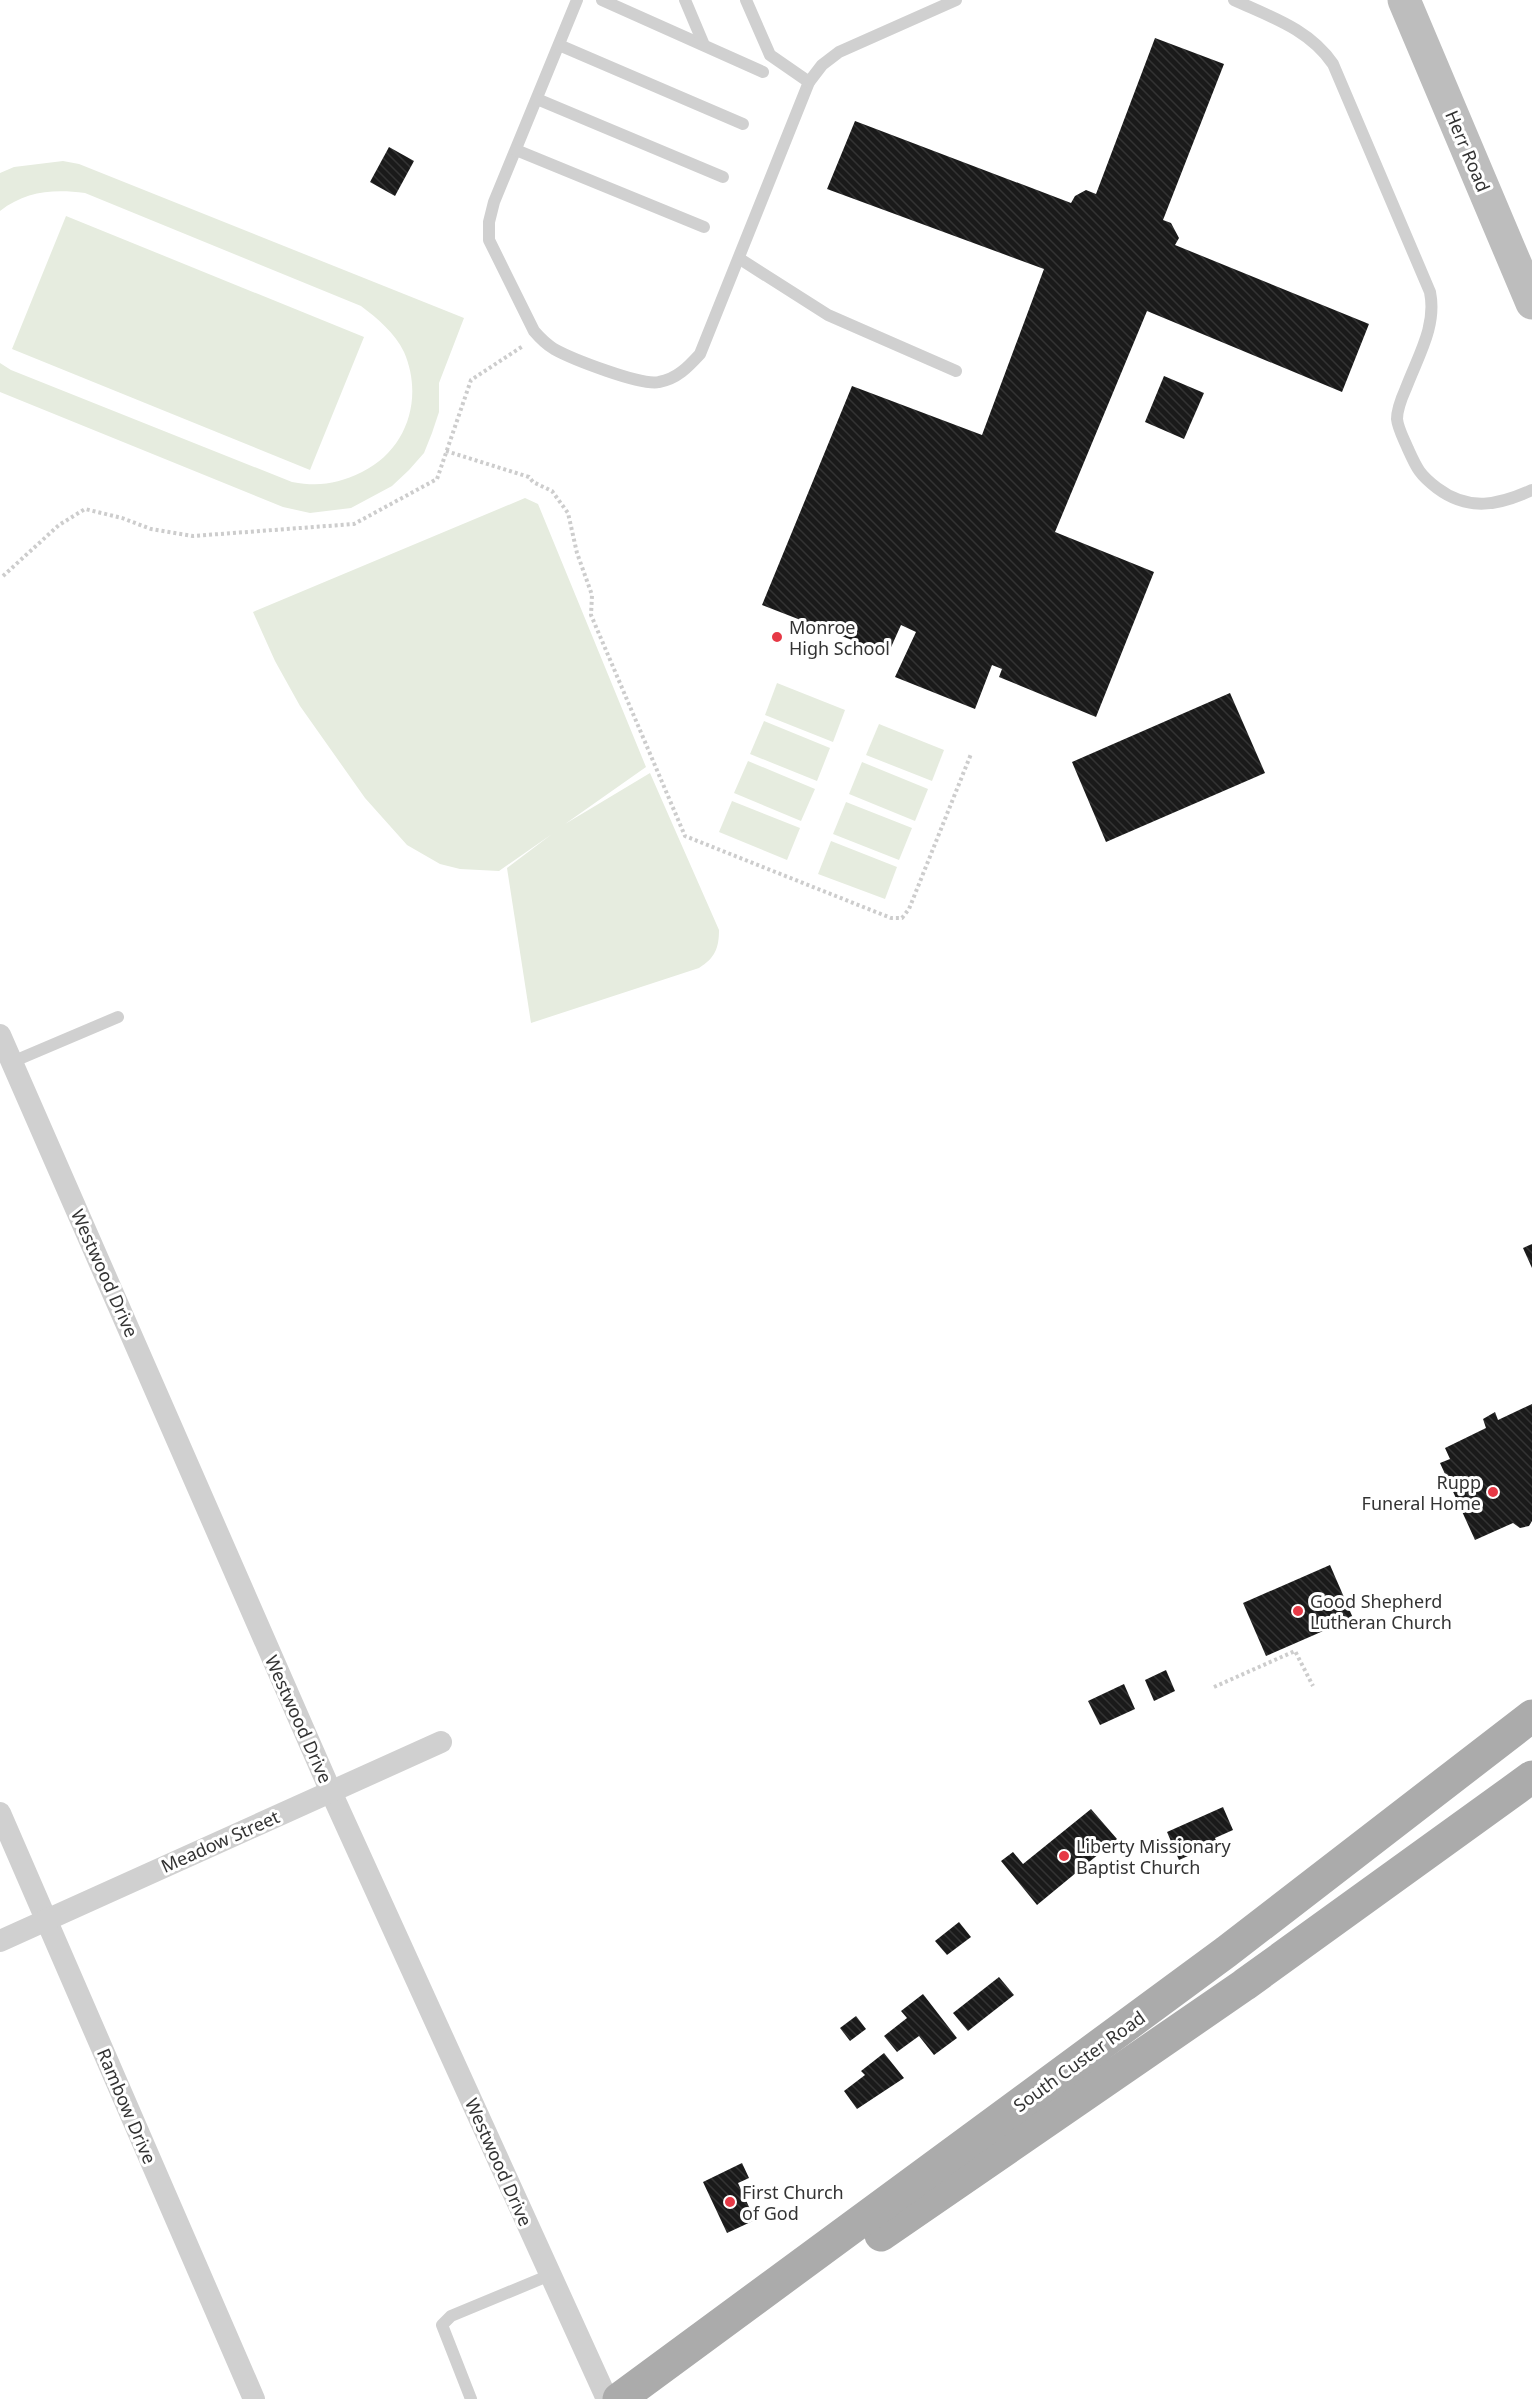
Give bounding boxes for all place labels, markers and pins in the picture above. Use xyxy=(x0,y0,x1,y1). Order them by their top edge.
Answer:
place label: Monroe High School xyxy=(789,615,890,660)
marker: Monroe High School xyxy=(770,630,784,644)
place label: Rupp Funeral Home xyxy=(1362,1470,1481,1515)
marker: Rupp Funeral Home xyxy=(1486,1485,1500,1499)
place label: Good Shepherd Lutheran Church xyxy=(1310,1589,1452,1634)
marker: Good Shepherd Lutheran Church xyxy=(1291,1604,1305,1618)
place label: Liberty Missionary Baptist Church xyxy=(1076,1834,1231,1879)
marker: Liberty Missionary Baptist Church xyxy=(1057,1849,1071,1863)
place label: First Church of God xyxy=(742,2180,844,2225)
marker: First Church of God xyxy=(723,2195,737,2209)

